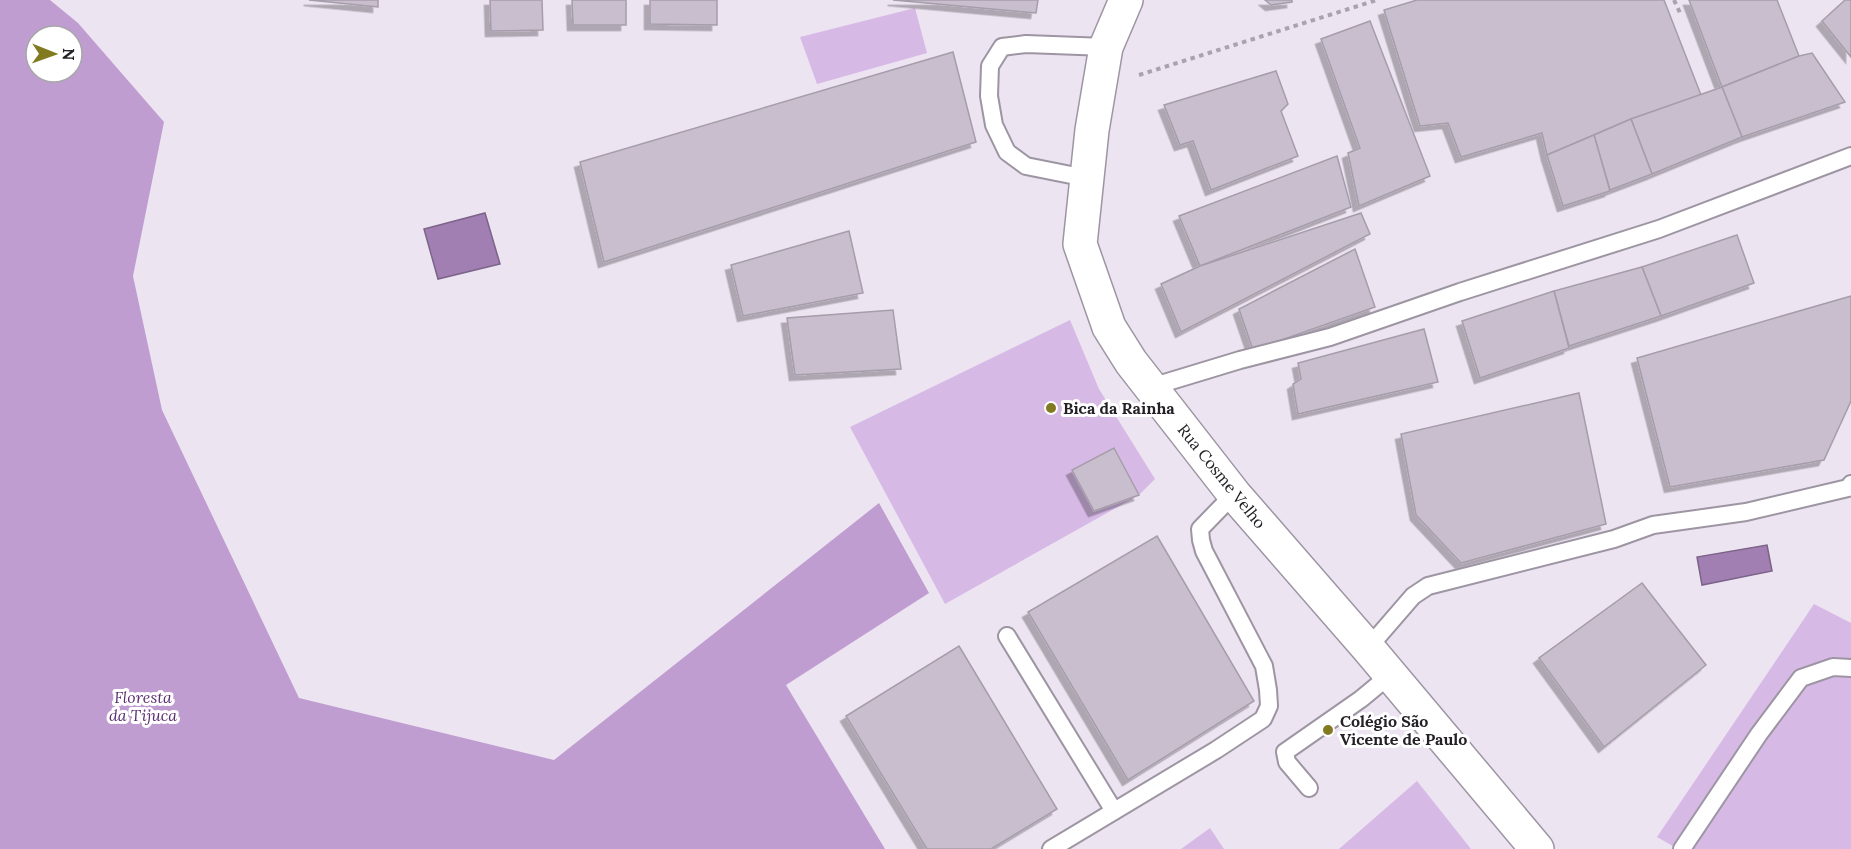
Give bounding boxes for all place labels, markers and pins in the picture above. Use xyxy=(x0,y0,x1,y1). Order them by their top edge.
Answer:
place label: Bica da Rainha xyxy=(1063,398,1175,418)
marker: Bica da Rainha xyxy=(1044,401,1058,415)
place label: Colégio São Vicente de Paulo xyxy=(1340,711,1467,749)
marker: Colégio São Vicente de Paulo xyxy=(1321,723,1335,737)

